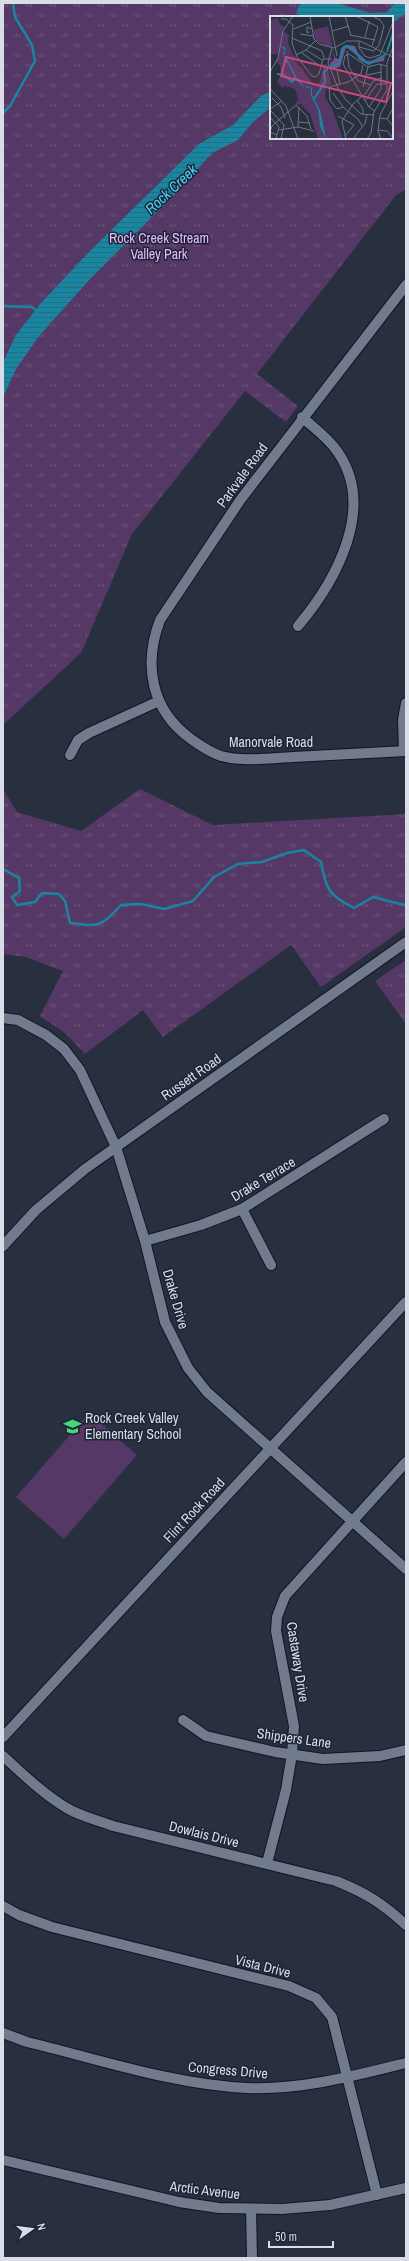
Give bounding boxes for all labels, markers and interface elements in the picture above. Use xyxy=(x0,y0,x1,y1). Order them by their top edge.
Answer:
inset map xyxy=(270,16,393,139)
water label: Rock Creek xyxy=(140,159,202,219)
park label: Rock Creek Stream Valley Park xyxy=(109,229,209,263)
street label: Parkvale Road xyxy=(213,439,271,511)
street label: Manorvale Road xyxy=(229,733,313,751)
street label: Russett Road xyxy=(157,1050,225,1104)
street label: Drake Terrace xyxy=(228,1153,298,1205)
street label: Drake Drive xyxy=(159,1267,193,1331)
place label: Rock Creek Valley Elementary School xyxy=(85,1409,181,1443)
school or university icon: Rock Creek Valley Elementary School xyxy=(62,1416,82,1436)
street label: Flint Rock Road xyxy=(159,1474,229,1546)
street label: Castaway Drive xyxy=(283,1621,313,1703)
street label: Shippers Lane xyxy=(256,1724,332,1752)
street label: Dowlais Drive xyxy=(167,1817,241,1851)
street label: Vista Drive xyxy=(233,1950,293,1982)
street label: Congress Drive xyxy=(187,2058,269,2082)
street label: Arctic Avenue xyxy=(168,2177,241,2203)
north arrow xyxy=(12,2209,52,2249)
text: N xyxy=(34,2222,49,2231)
scale bar xyxy=(269,2223,333,2249)
text: 50 m xyxy=(275,2229,297,2245)

